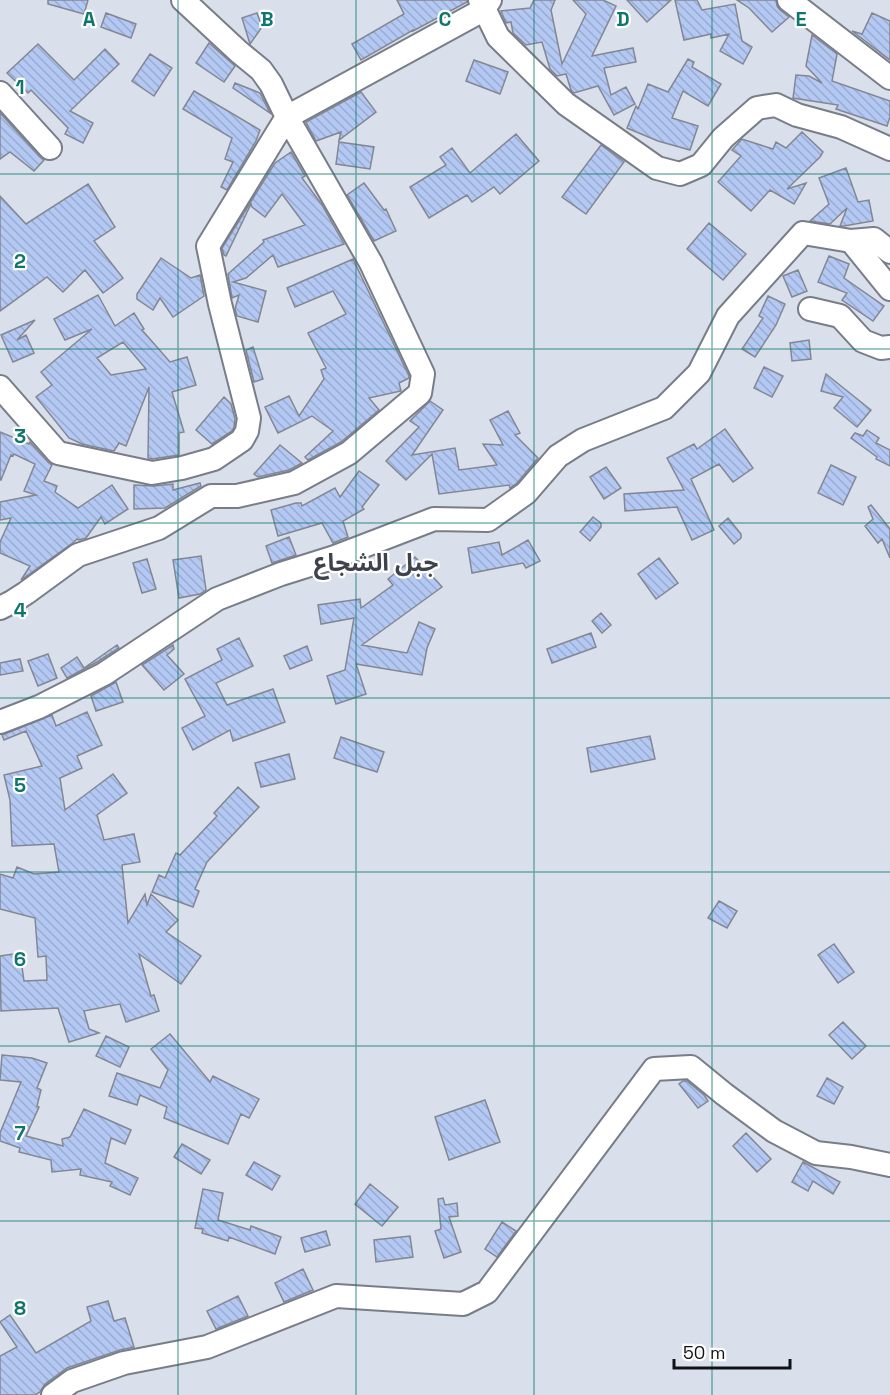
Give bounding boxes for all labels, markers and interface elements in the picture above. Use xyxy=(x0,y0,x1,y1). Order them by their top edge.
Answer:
text: A xyxy=(83,6,96,32)
text: B xyxy=(260,6,274,32)
text: C xyxy=(439,6,452,32)
text: D xyxy=(616,6,630,32)
text: E xyxy=(795,6,807,32)
text: 1 xyxy=(15,74,25,100)
text: 2 xyxy=(14,248,26,274)
text: 3 xyxy=(14,423,26,449)
district label: جبل الشجاع xyxy=(314,547,438,580)
text: 4 xyxy=(14,597,27,623)
text: 5 xyxy=(14,772,26,798)
text: 6 xyxy=(14,946,26,972)
text: 7 xyxy=(14,1120,26,1146)
text: 8 xyxy=(14,1295,26,1321)
scale bar xyxy=(674,1332,790,1370)
text: 50 m xyxy=(683,1341,725,1364)

